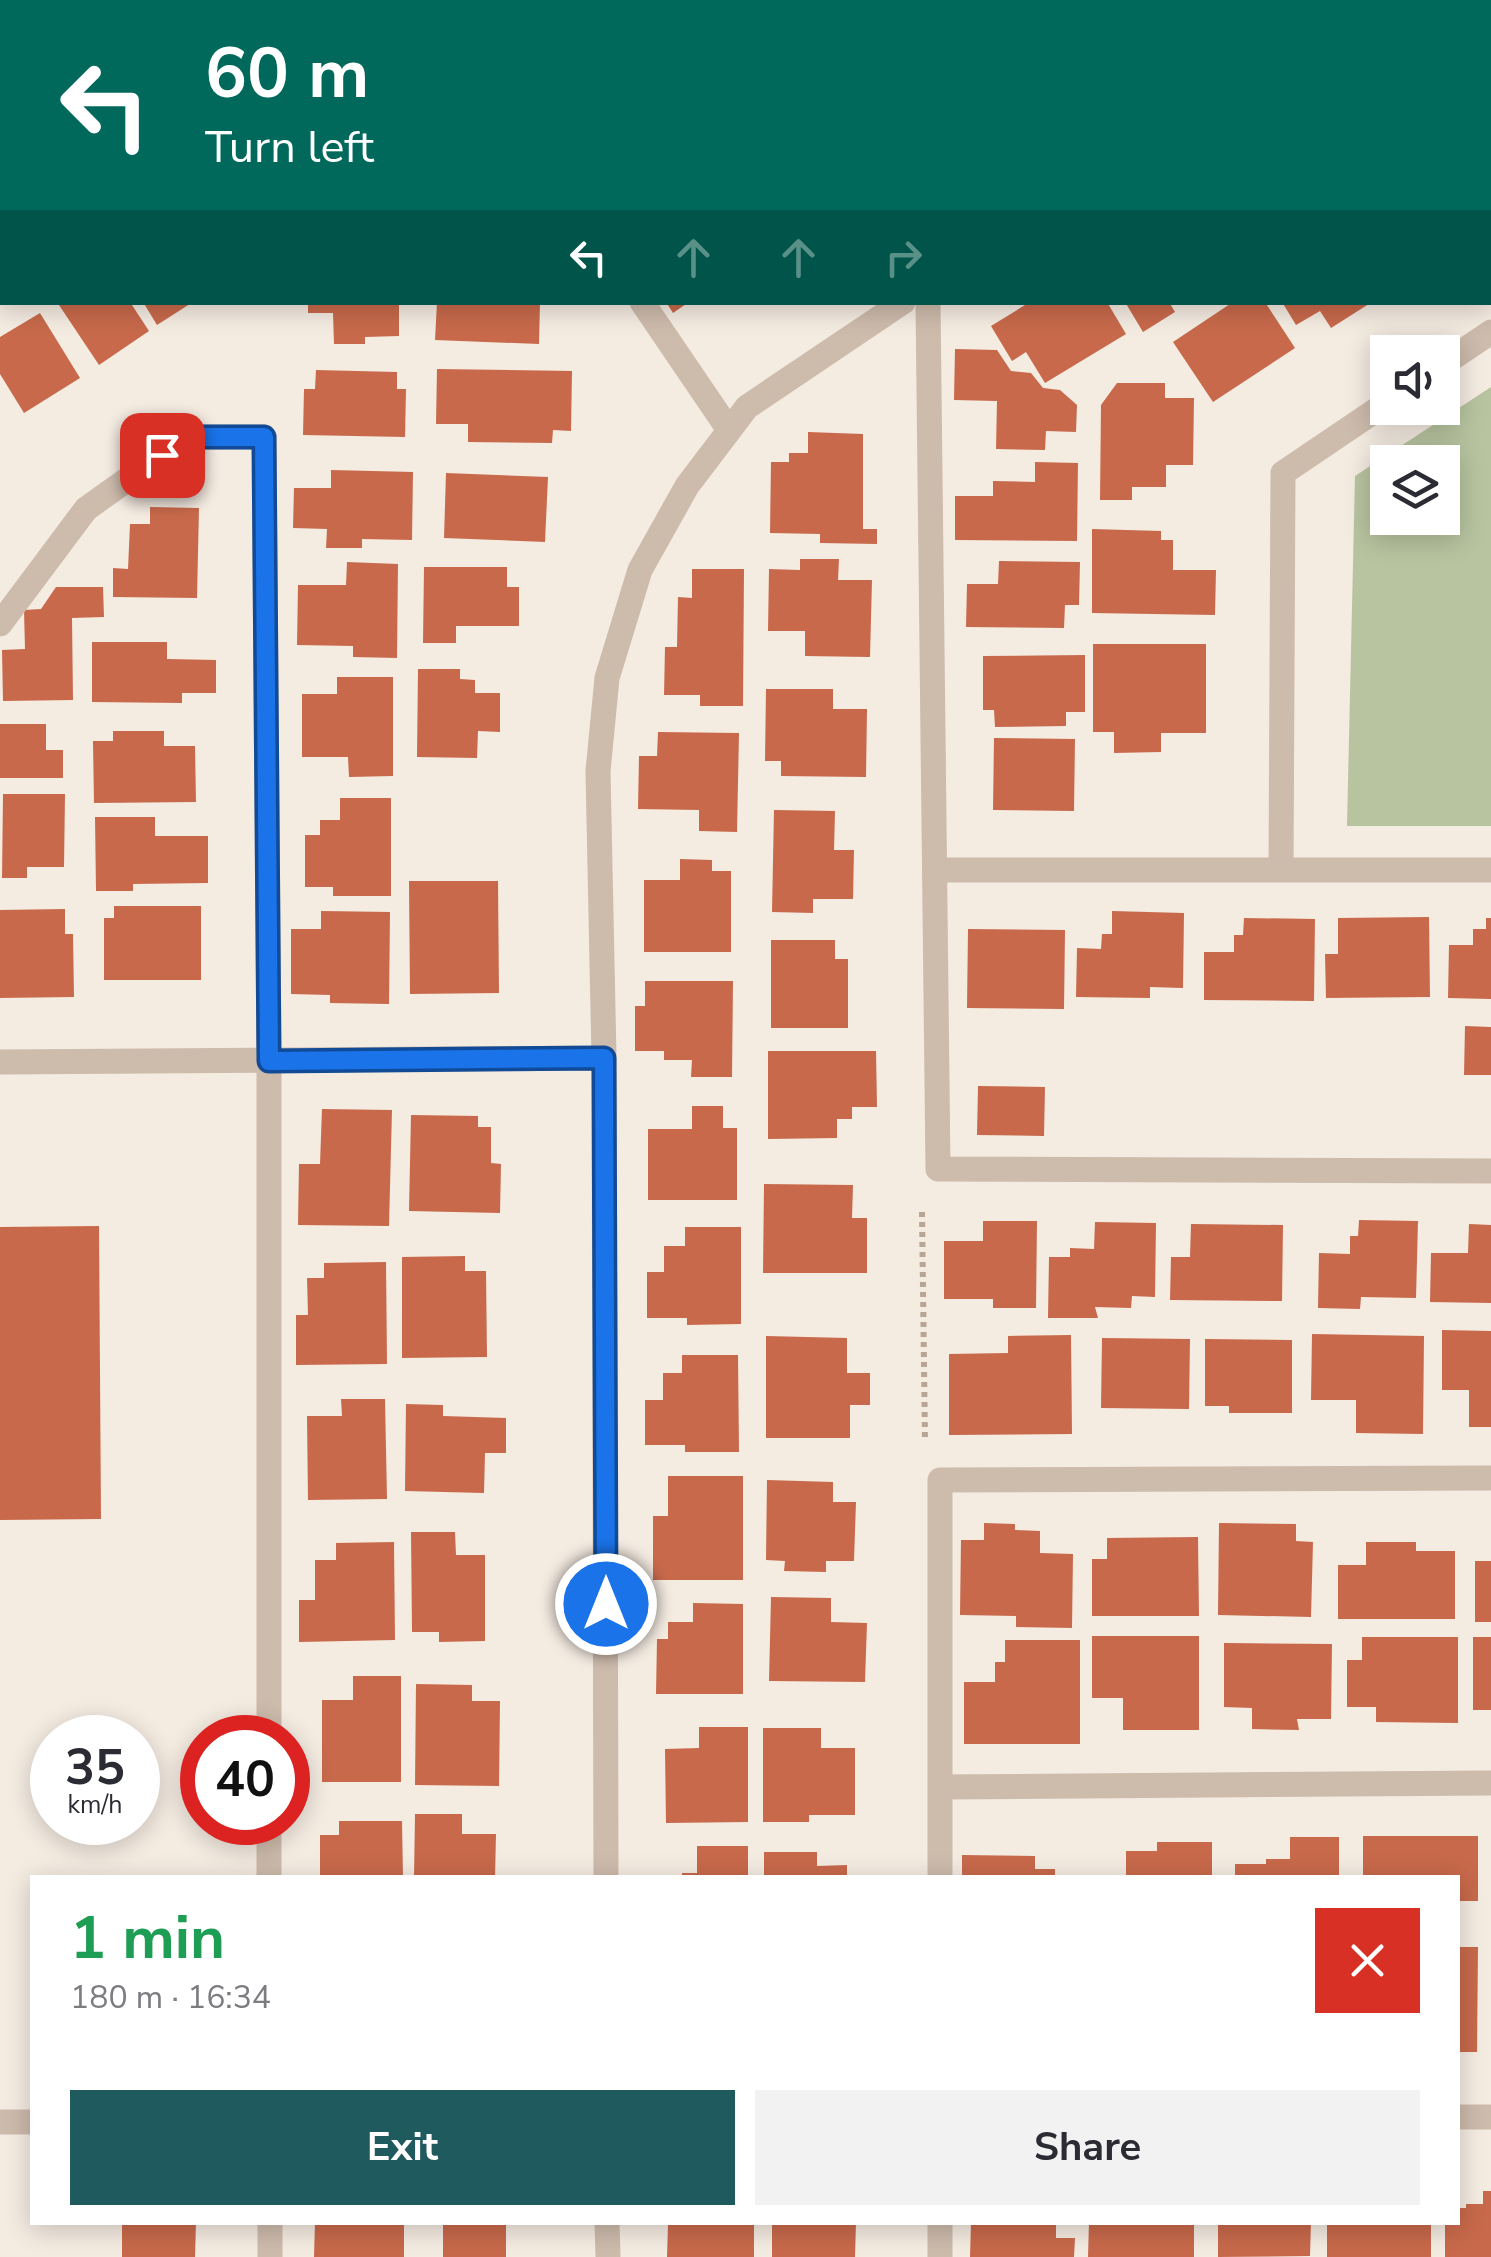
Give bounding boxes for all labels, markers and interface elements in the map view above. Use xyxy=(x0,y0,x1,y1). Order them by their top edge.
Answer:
text: 60 m xyxy=(205,26,369,122)
icon: left xyxy=(40,40,170,170)
text: Turn left xyxy=(205,117,374,178)
icon: left xyxy=(561,230,616,285)
icon: ahead xyxy=(666,230,721,285)
icon: ahead xyxy=(771,230,826,285)
icon: right xyxy=(876,230,931,285)
map controls xyxy=(1370,335,1460,535)
button: sound xyxy=(1370,335,1460,425)
pin xyxy=(120,413,205,498)
icon: arrive xyxy=(135,428,190,483)
button: layers xyxy=(1370,445,1460,535)
position arrow xyxy=(554,1552,658,1656)
speed limit sign: 40 xyxy=(180,1715,310,1845)
text: 35 xyxy=(65,1733,125,1802)
text: km/h xyxy=(67,1788,123,1822)
text: 1 min xyxy=(70,1897,225,1979)
button: close xyxy=(1315,1908,1420,2013)
text: 180 m · 16:34 xyxy=(70,1976,271,2019)
button: Exit xyxy=(70,2090,735,2205)
button: Share xyxy=(755,2090,1420,2205)

